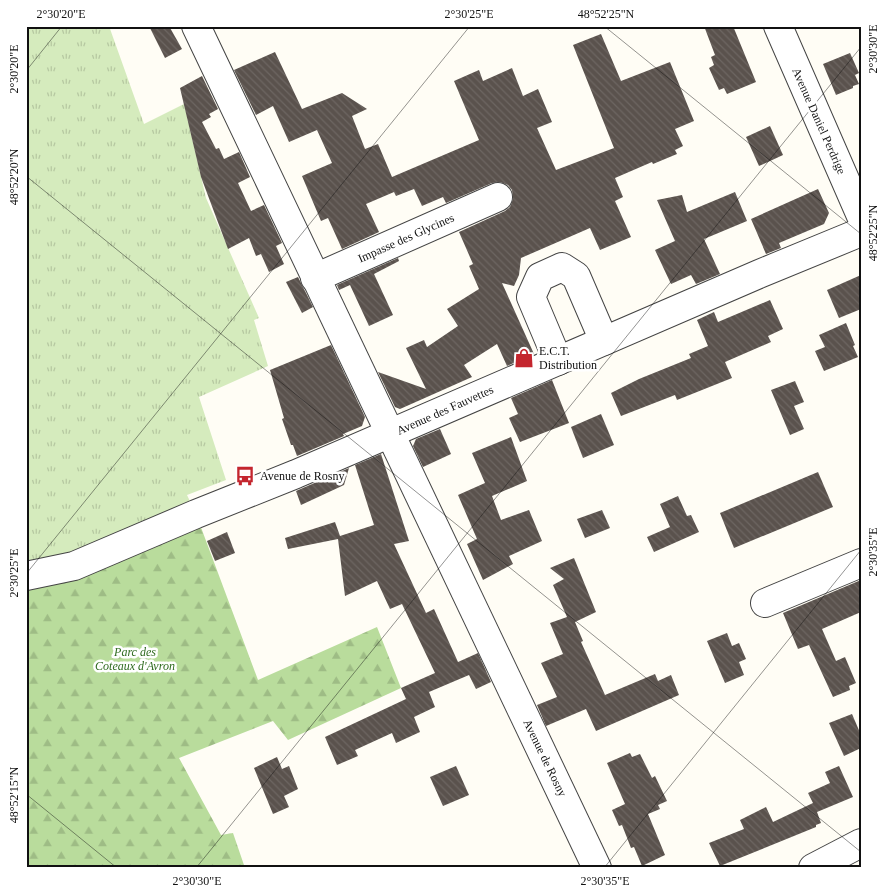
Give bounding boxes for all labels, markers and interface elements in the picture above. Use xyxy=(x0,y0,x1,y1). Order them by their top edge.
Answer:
text: 2°30'20"E xyxy=(36,7,86,21)
text: 2°30'25"E xyxy=(444,7,494,21)
text: 48°52'25"N xyxy=(578,7,635,21)
text: 2°30'30"E xyxy=(866,24,880,74)
text: 2°30'20"E xyxy=(7,44,21,94)
street label: Avenue Daniel Perdrige xyxy=(789,66,849,176)
text: 48°52'20"N xyxy=(7,148,21,205)
text: 48°52'25"N xyxy=(866,204,880,261)
street label: Impasse des Glycines xyxy=(356,210,457,266)
place label: E.C.T. Distribution xyxy=(539,344,597,372)
shop icon: E.C.T. Distribution xyxy=(513,347,535,369)
street label: Avenue des Fauvettes xyxy=(394,382,496,438)
bus stop icon: Avenue de Rosny xyxy=(234,465,256,487)
place label: Avenue de Rosny xyxy=(260,469,344,483)
text: 2°30'35"E xyxy=(866,527,880,577)
text: 2°30'25"E xyxy=(7,548,21,598)
park label: Parc des Coteaux d'Avron xyxy=(95,645,175,673)
street label: Avenue de Rosny xyxy=(520,717,570,799)
text: 48°52'15"N xyxy=(7,766,21,823)
text: 2°30'30"E xyxy=(172,874,222,888)
text: 2°30'35"E xyxy=(580,874,630,888)

